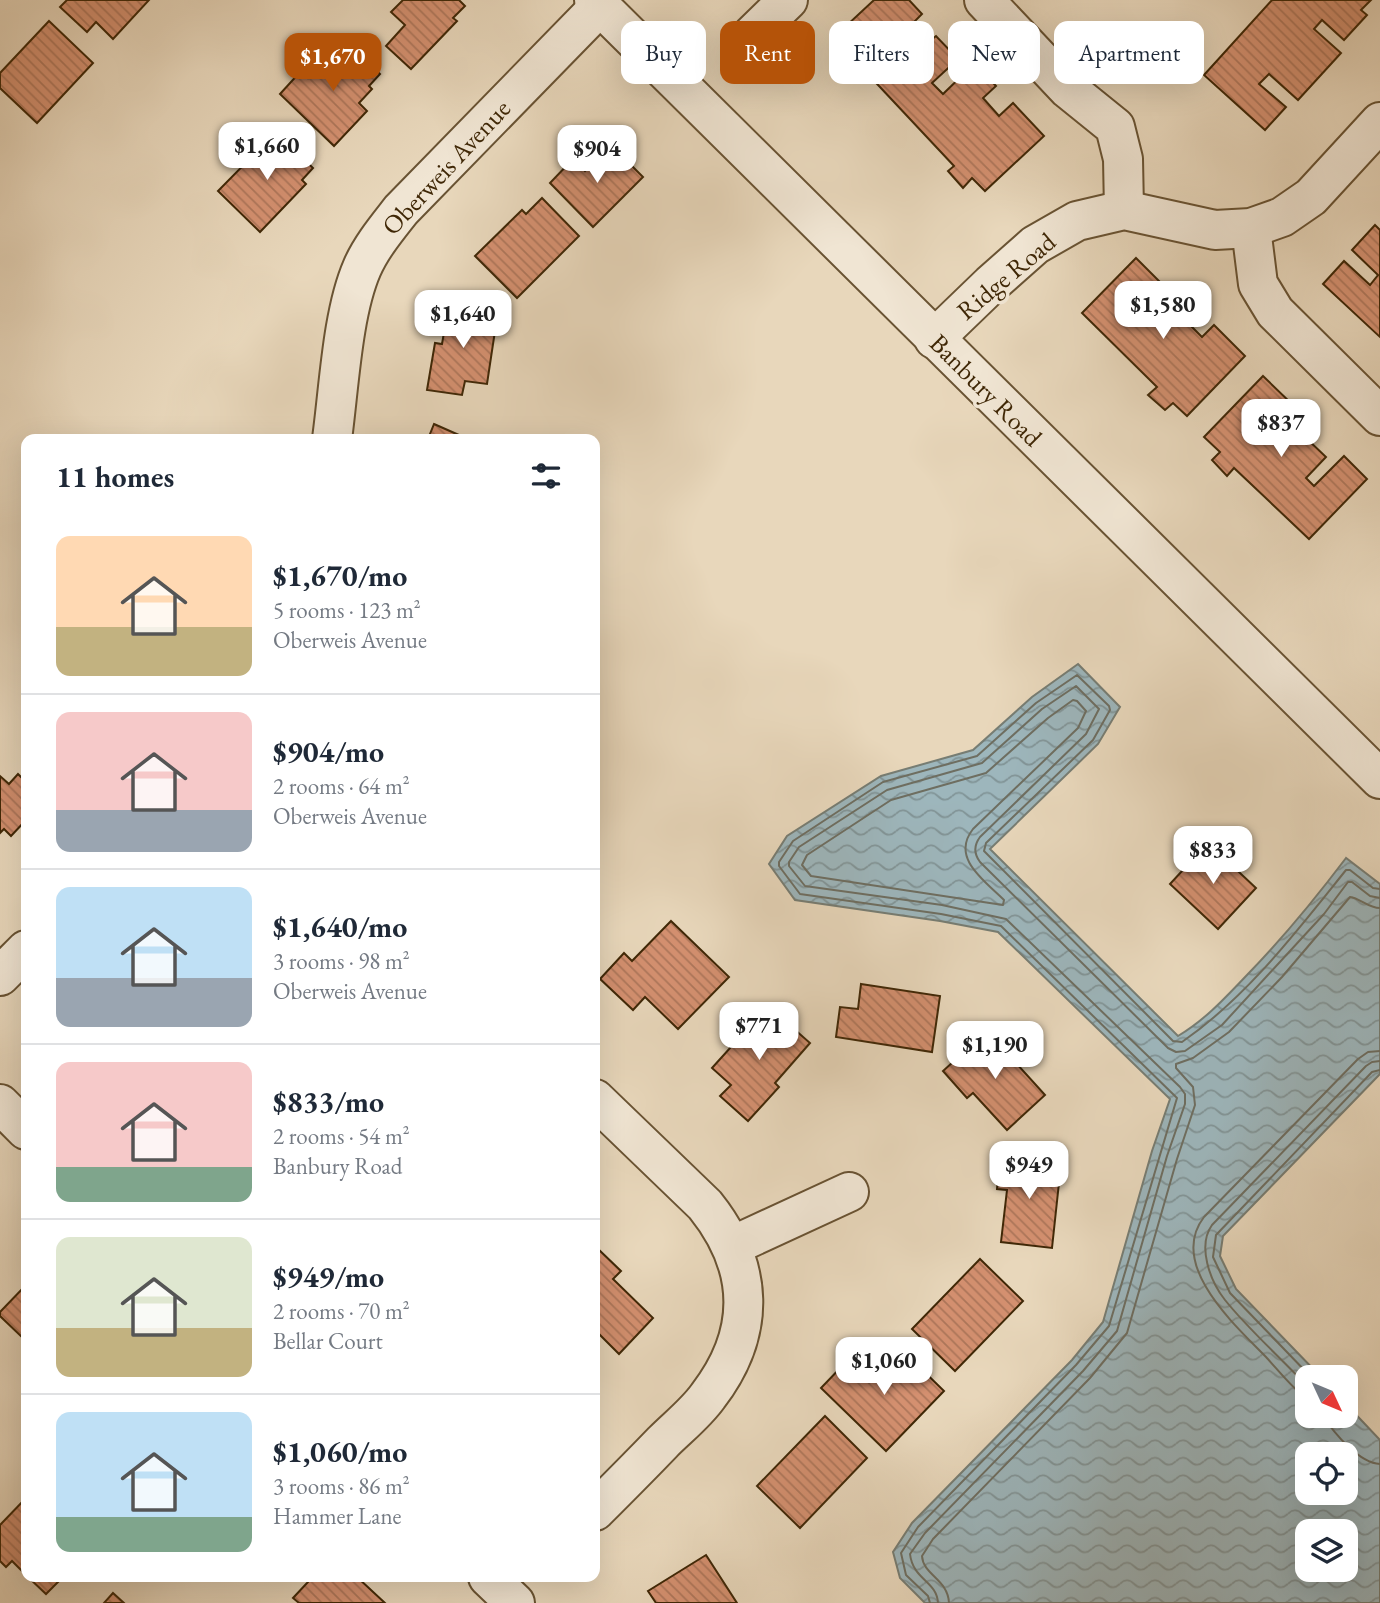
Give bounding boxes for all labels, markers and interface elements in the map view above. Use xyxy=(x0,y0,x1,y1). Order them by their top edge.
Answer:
chip: Buy xyxy=(621,21,706,84)
chip: Rent xyxy=(720,21,815,84)
chip: Filters xyxy=(829,21,934,84)
chip: New xyxy=(948,21,1040,84)
chip: Apartment xyxy=(1054,21,1204,84)
pin: $1,670 xyxy=(276,34,390,93)
text: $1,670 xyxy=(301,41,365,71)
street label: Oberweis Avenue xyxy=(374,92,518,242)
pin: $1,660 xyxy=(210,122,324,182)
pin: $904 xyxy=(556,125,638,185)
text: $1,660 xyxy=(235,130,299,160)
text: $904 xyxy=(573,133,621,163)
street label: Ridge Road xyxy=(949,224,1063,327)
pin: $1,580 xyxy=(1106,282,1220,341)
text: $1,580 xyxy=(1131,289,1195,319)
pin: $1,640 xyxy=(406,290,520,350)
text: $1,640 xyxy=(431,298,495,328)
street label: Banbury Road xyxy=(922,326,1050,454)
pin: $837 xyxy=(1240,400,1322,459)
text: $837 xyxy=(1257,407,1305,437)
text: 11 homes xyxy=(56,457,174,496)
icon: filters xyxy=(527,457,565,495)
text: $1,670/mo xyxy=(273,556,407,595)
icon: home xyxy=(112,564,196,648)
text: 5 rooms · 123 m² xyxy=(273,595,421,625)
text: Oberweis Avenue xyxy=(273,625,427,655)
text: $904/mo xyxy=(273,732,384,771)
icon: home xyxy=(112,740,196,824)
text: 2 rooms · 64 m² xyxy=(273,771,410,801)
text: Oberweis Avenue xyxy=(273,801,427,831)
pin: $833 xyxy=(1172,826,1254,886)
text: $833 xyxy=(1189,834,1237,864)
text: $1,640/mo xyxy=(273,907,407,946)
icon: home xyxy=(112,915,196,999)
text: 3 rooms · 98 m² xyxy=(273,946,410,976)
text: Oberweis Avenue xyxy=(273,976,427,1006)
pin: $771 xyxy=(718,1002,800,1062)
text: $771 xyxy=(735,1010,783,1040)
pin: $1,190 xyxy=(938,1021,1052,1081)
text: $1,190 xyxy=(963,1029,1027,1059)
text: $833/mo xyxy=(273,1082,384,1121)
icon: home xyxy=(112,1090,196,1174)
text: 2 rooms · 54 m² xyxy=(273,1121,410,1151)
pin: $949 xyxy=(988,1142,1070,1201)
text: $949 xyxy=(1005,1149,1053,1179)
text: Banbury Road xyxy=(273,1151,402,1181)
text: $949/mo xyxy=(273,1257,384,1296)
icon: home xyxy=(112,1265,196,1349)
text: 2 rooms · 70 m² xyxy=(273,1296,410,1326)
text: Bellar Court xyxy=(273,1326,383,1356)
pin: $1,060 xyxy=(827,1338,941,1397)
text: $1,060 xyxy=(852,1345,916,1375)
north arrow xyxy=(1295,1365,1358,1428)
map controls xyxy=(1295,1365,1358,1582)
text: $1,060/mo xyxy=(273,1432,407,1471)
icon: home xyxy=(112,1440,196,1524)
button: locate xyxy=(1295,1442,1358,1505)
text: 3 rooms · 86 m² xyxy=(273,1471,410,1501)
text: Hammer Lane xyxy=(273,1501,402,1531)
button: layers xyxy=(1295,1519,1358,1582)

